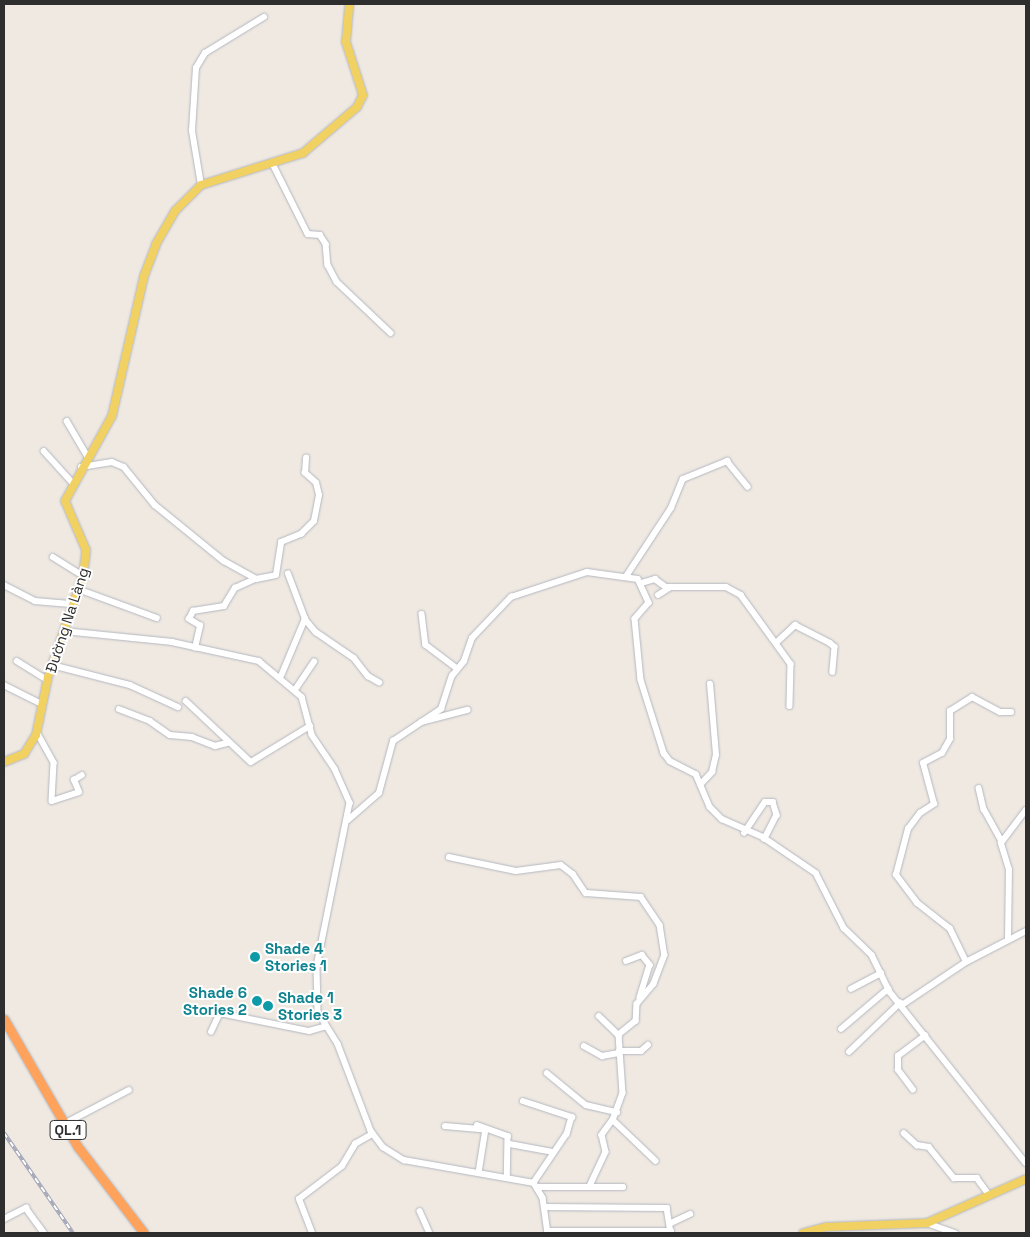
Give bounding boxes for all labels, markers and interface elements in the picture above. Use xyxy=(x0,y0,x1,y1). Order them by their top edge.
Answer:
street label: Đường Na Làng xyxy=(41,565,93,675)
place label: Shade 4 Stories 1 xyxy=(265,939,327,974)
marker: Shade 4 Stories 1 xyxy=(249,951,261,963)
place label: Shade 6 Stories 2 xyxy=(183,983,247,1018)
place label: Shade 1 Stories 3 xyxy=(278,988,342,1023)
marker: Shade 6 Stories 2 xyxy=(251,995,263,1007)
marker: Shade 1 Stories 3 xyxy=(262,1000,274,1012)
road number: QL.1 xyxy=(49,1118,87,1142)

